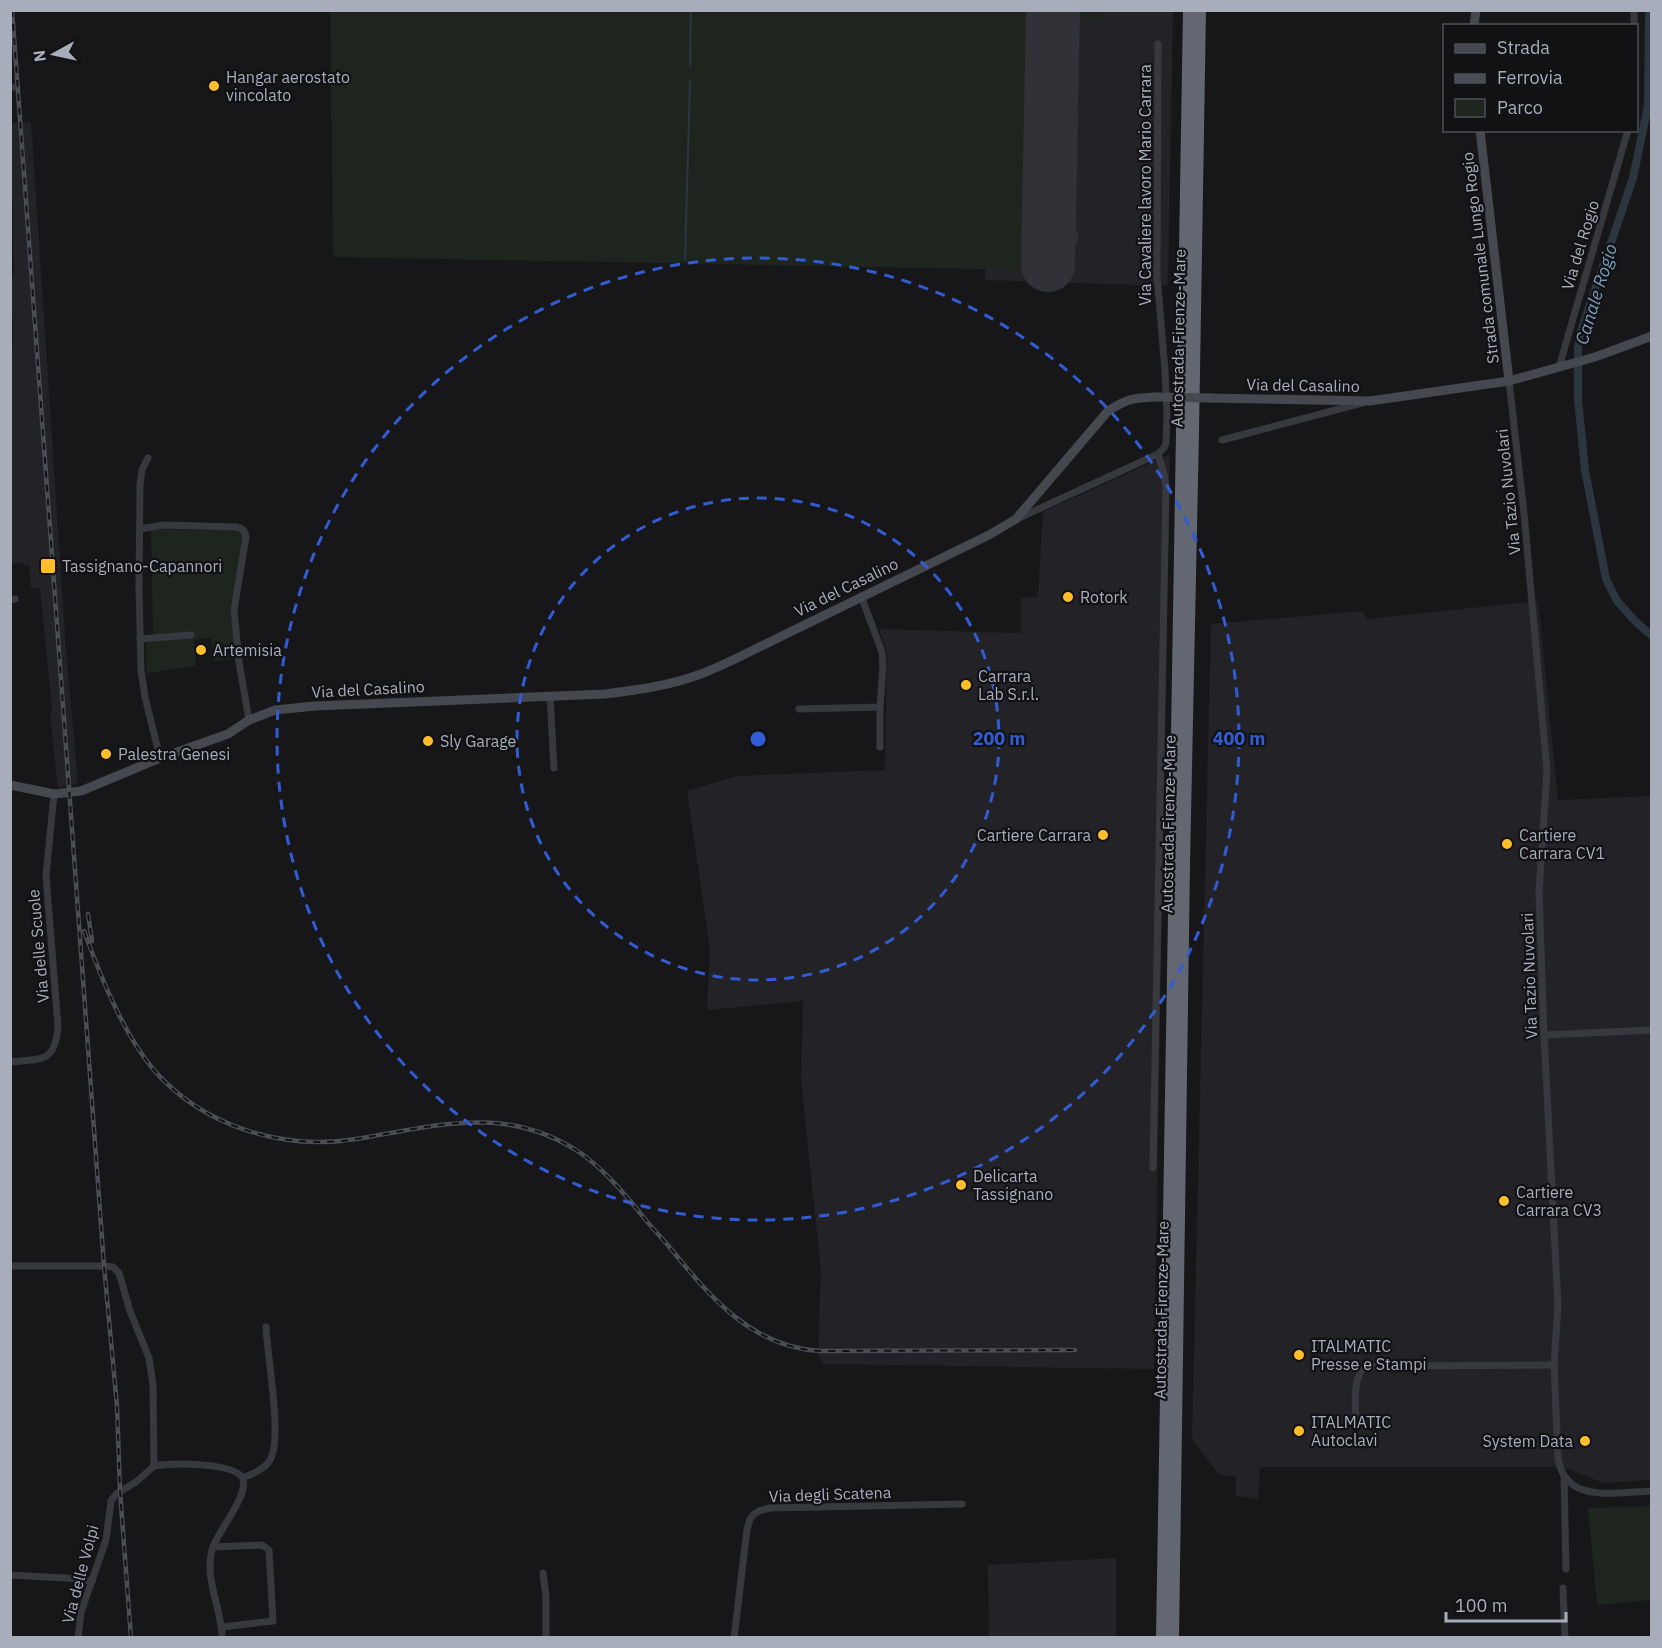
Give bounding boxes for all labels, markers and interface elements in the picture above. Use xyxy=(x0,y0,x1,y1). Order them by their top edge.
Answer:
north arrow xyxy=(24,24,84,84)
legend xyxy=(1443,24,1638,132)
text: Strada xyxy=(1497,36,1550,59)
text: N xyxy=(28,49,50,63)
street label: Via Cavaliere lavoro Mario Carrara xyxy=(1135,64,1155,306)
text: Ferrovia xyxy=(1497,66,1563,89)
place label: Hangar aerostato vincolato xyxy=(226,67,350,105)
marker: Hangar aerostato vincolato xyxy=(207,79,221,93)
text: Parco xyxy=(1497,96,1543,119)
street label: Strada comunale Lungo Rogio xyxy=(1457,151,1503,365)
street label: Via del Rogio xyxy=(1557,198,1603,292)
water label: Canale Rogio xyxy=(1570,241,1622,347)
street label: Autostrada Firenze-Mare xyxy=(1166,248,1190,427)
street label: Via del Casalino xyxy=(1246,374,1360,396)
street label: Via Tazio Nuvolari xyxy=(1491,428,1525,556)
street label: Via del Casalino xyxy=(791,553,901,621)
place label: Tassignano-Capannori xyxy=(62,556,222,576)
marker: Tassignano-Capannori xyxy=(39,557,57,575)
place label: Rotork xyxy=(1080,587,1128,607)
marker: Rotork xyxy=(1061,590,1075,604)
place label: Artemisia xyxy=(213,640,282,660)
marker: Artemisia xyxy=(194,643,208,657)
place label: Carrara Lab S.r.l. xyxy=(978,666,1039,704)
street label: Via del Casalino xyxy=(311,676,425,702)
marker: Carrara Lab S.r.l. xyxy=(959,678,973,692)
text: 200 m xyxy=(973,727,1025,750)
text: 400 m xyxy=(1213,727,1265,750)
centre of rings xyxy=(748,729,768,749)
place label: Sly Garage xyxy=(440,731,517,751)
marker: Sly Garage xyxy=(421,734,435,748)
street label: Autostrada Firenze-Mare xyxy=(1156,734,1180,913)
place label: Palestra Genesi xyxy=(118,744,230,764)
marker: Palestra Genesi xyxy=(99,747,113,761)
place label: Cartiere Carrara xyxy=(977,825,1091,845)
place label: Cartiere Carrara CV1 xyxy=(1519,825,1605,863)
marker: Cartiere Carrara xyxy=(1096,828,1110,842)
marker: Cartiere Carrara CV1 xyxy=(1500,837,1514,851)
street label: Via delle Scuole xyxy=(23,888,53,1004)
street label: Via Tazio Nuvolari xyxy=(1517,912,1541,1040)
place label: Delicarta Tassignano xyxy=(973,1166,1053,1204)
marker: Delicarta Tassignano xyxy=(954,1178,968,1192)
place label: Cartiere Carrara CV3 xyxy=(1516,1182,1602,1220)
marker: Cartiere Carrara CV3 xyxy=(1497,1194,1511,1208)
street label: Autostrada Firenze-Mare xyxy=(1149,1220,1173,1399)
place label: ITALMATIC Presse e Stampi xyxy=(1311,1336,1426,1374)
marker: ITALMATIC Presse e Stampi xyxy=(1292,1348,1306,1362)
place label: ITALMATIC Autoclavi xyxy=(1311,1412,1391,1450)
marker: ITALMATIC Autoclavi xyxy=(1292,1424,1306,1438)
place label: System Data xyxy=(1483,1431,1573,1451)
marker: System Data xyxy=(1578,1434,1592,1448)
street label: Via degli Scatena xyxy=(768,1482,892,1506)
street label: Via delle Volpi xyxy=(57,1523,103,1625)
scale bar xyxy=(1446,1585,1566,1623)
text: 100 m xyxy=(1455,1594,1507,1617)

